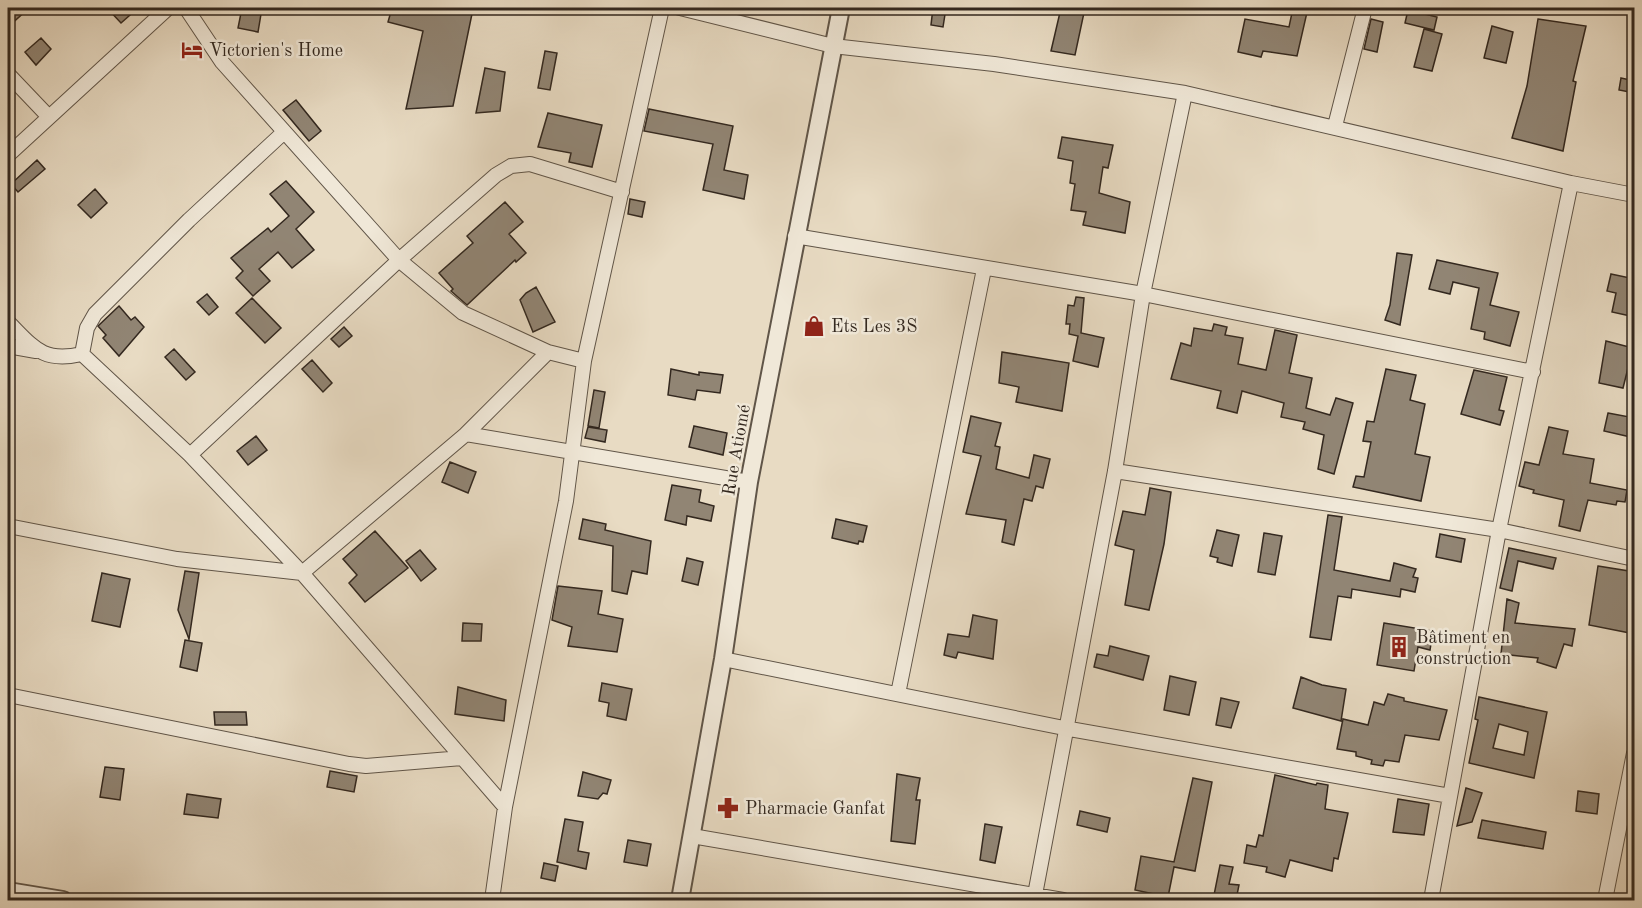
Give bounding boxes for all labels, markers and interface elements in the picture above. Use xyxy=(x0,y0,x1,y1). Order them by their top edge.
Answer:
hotel icon: Victorien's Home xyxy=(180,38,204,62)
place label: Victorien's Home xyxy=(209,42,343,60)
shop icon: Ets Les 3S xyxy=(802,314,826,338)
place label: Ets Les 3S xyxy=(831,318,917,336)
street label: Rue Atiomé xyxy=(720,403,754,497)
place label: Bâtiment en construction xyxy=(1416,629,1512,668)
building icon: Bâtiment en construction xyxy=(1387,635,1411,659)
pharmacy icon: Pharmacie Ganfat xyxy=(716,796,740,820)
place label: Pharmacie Ganfat xyxy=(745,800,885,818)

